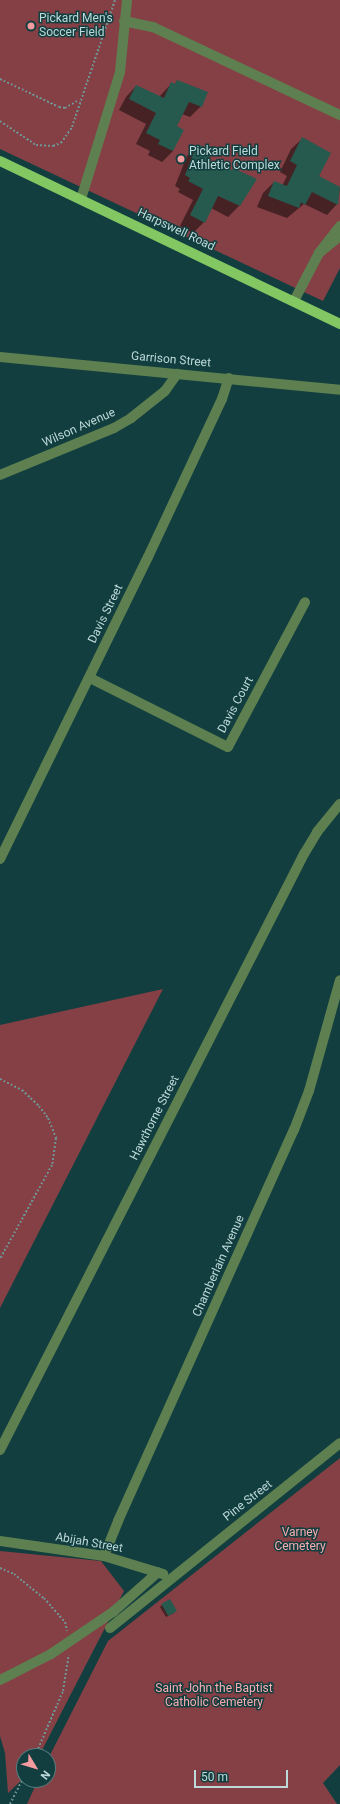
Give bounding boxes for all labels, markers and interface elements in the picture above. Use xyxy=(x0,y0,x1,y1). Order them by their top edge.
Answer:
place label: Pickard Men's Soccer Field xyxy=(39,12,113,40)
marker: Pickard Men's Soccer Field xyxy=(26,21,36,31)
place label: Pickard Field Athletic Complex xyxy=(189,145,280,173)
marker: Pickard Field Athletic Complex xyxy=(176,154,186,164)
street label: Harpswell Road xyxy=(135,206,217,254)
street label: Garrison Street xyxy=(130,349,212,371)
street label: Wilson Avenue xyxy=(40,405,118,451)
street label: Davis Street xyxy=(86,582,126,646)
street label: Davis Court xyxy=(215,674,257,736)
street label: Hawthorne Street xyxy=(127,1073,183,1163)
street label: Chamberlain Avenue xyxy=(190,1213,248,1319)
street label: Pine Street xyxy=(221,1477,275,1525)
park label: Varney Cemetery xyxy=(274,1526,326,1554)
street label: Abijah Street xyxy=(54,1530,124,1556)
park label: Saint John the Baptist Catholic Cemetery xyxy=(155,1682,273,1710)
north arrow xyxy=(16,1748,56,1788)
scale bar xyxy=(196,1762,290,1788)
text: N xyxy=(38,1768,53,1782)
text: 50 m xyxy=(201,1770,228,1784)

